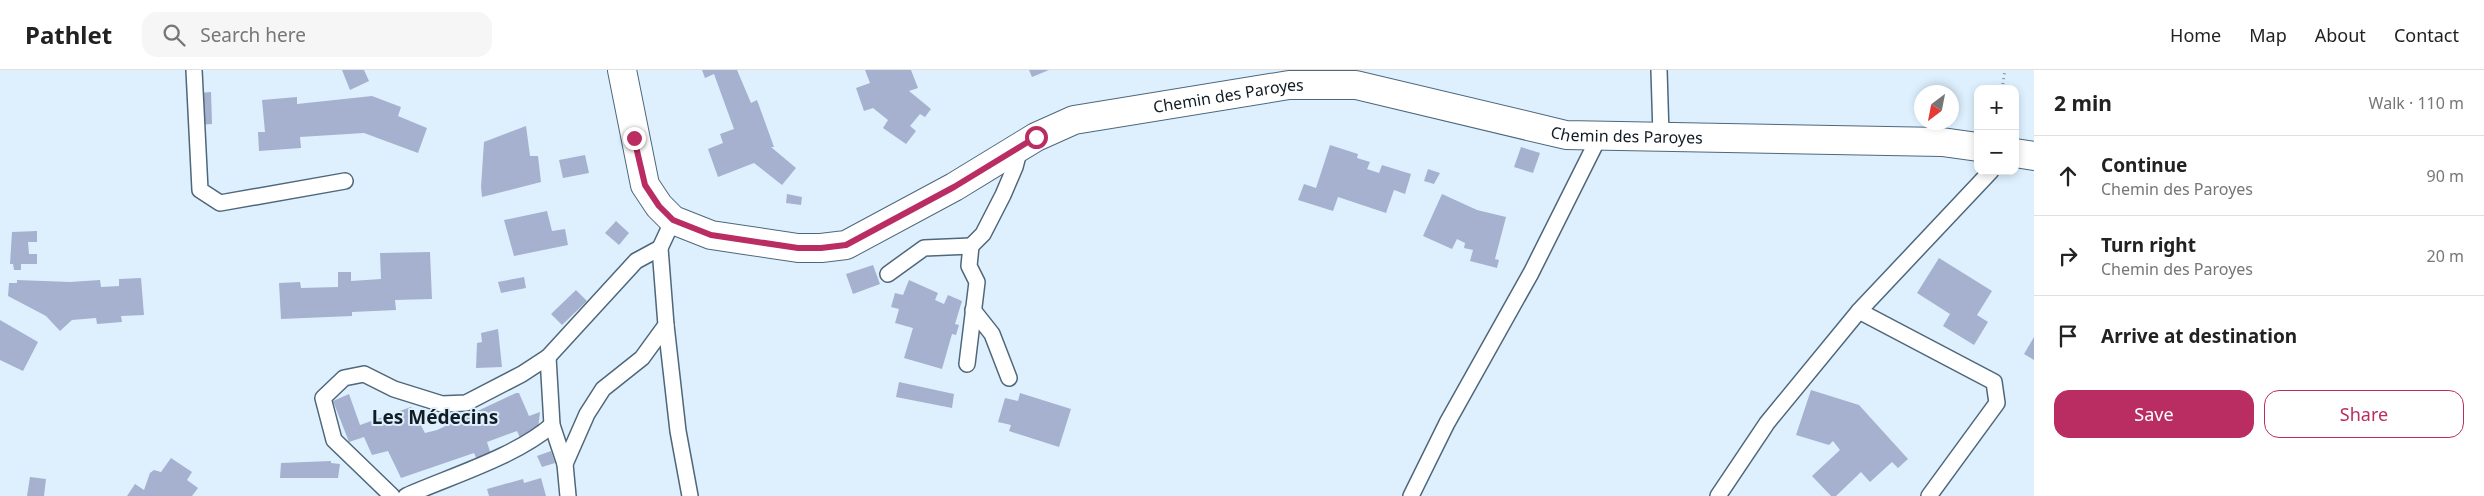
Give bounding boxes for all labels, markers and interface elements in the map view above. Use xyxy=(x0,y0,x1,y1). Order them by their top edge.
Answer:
search box xyxy=(142,12,492,57)
text: Pathlet xyxy=(25,18,112,51)
icon: search xyxy=(160,21,188,49)
text: Search here xyxy=(200,22,306,48)
text: Home xyxy=(2170,23,2221,47)
text: Map xyxy=(2249,23,2287,47)
text: About xyxy=(2315,23,2366,47)
text: Contact xyxy=(2394,23,2459,47)
street label: Chemin des Paroyes xyxy=(1152,74,1304,118)
north arrow xyxy=(1914,85,1959,130)
map controls xyxy=(1974,85,2019,175)
button: + xyxy=(1974,85,2019,130)
text: 2 min xyxy=(2054,89,2112,117)
text: Walk · 110 m xyxy=(2369,92,2464,114)
street label: Chemin des Paroyes xyxy=(1549,121,1703,149)
route start xyxy=(1025,126,1048,149)
route end xyxy=(623,127,646,150)
button: − xyxy=(1974,130,2019,175)
text: Continue xyxy=(2101,152,2187,178)
icon: ahead xyxy=(2054,162,2082,190)
text: 90 m xyxy=(2427,165,2464,187)
text: Chemin des Paroyes xyxy=(2101,178,2253,200)
text: Turn right xyxy=(2101,232,2196,258)
icon: right xyxy=(2054,242,2082,270)
text: 20 m xyxy=(2427,245,2464,267)
text: Chemin des Paroyes xyxy=(2101,258,2253,280)
icon: arrive xyxy=(2054,322,2082,350)
text: Arrive at destination xyxy=(2101,323,2297,349)
button: Save xyxy=(2054,390,2254,438)
button: Share xyxy=(2264,390,2464,438)
district label: Les Médecins xyxy=(372,404,498,430)

